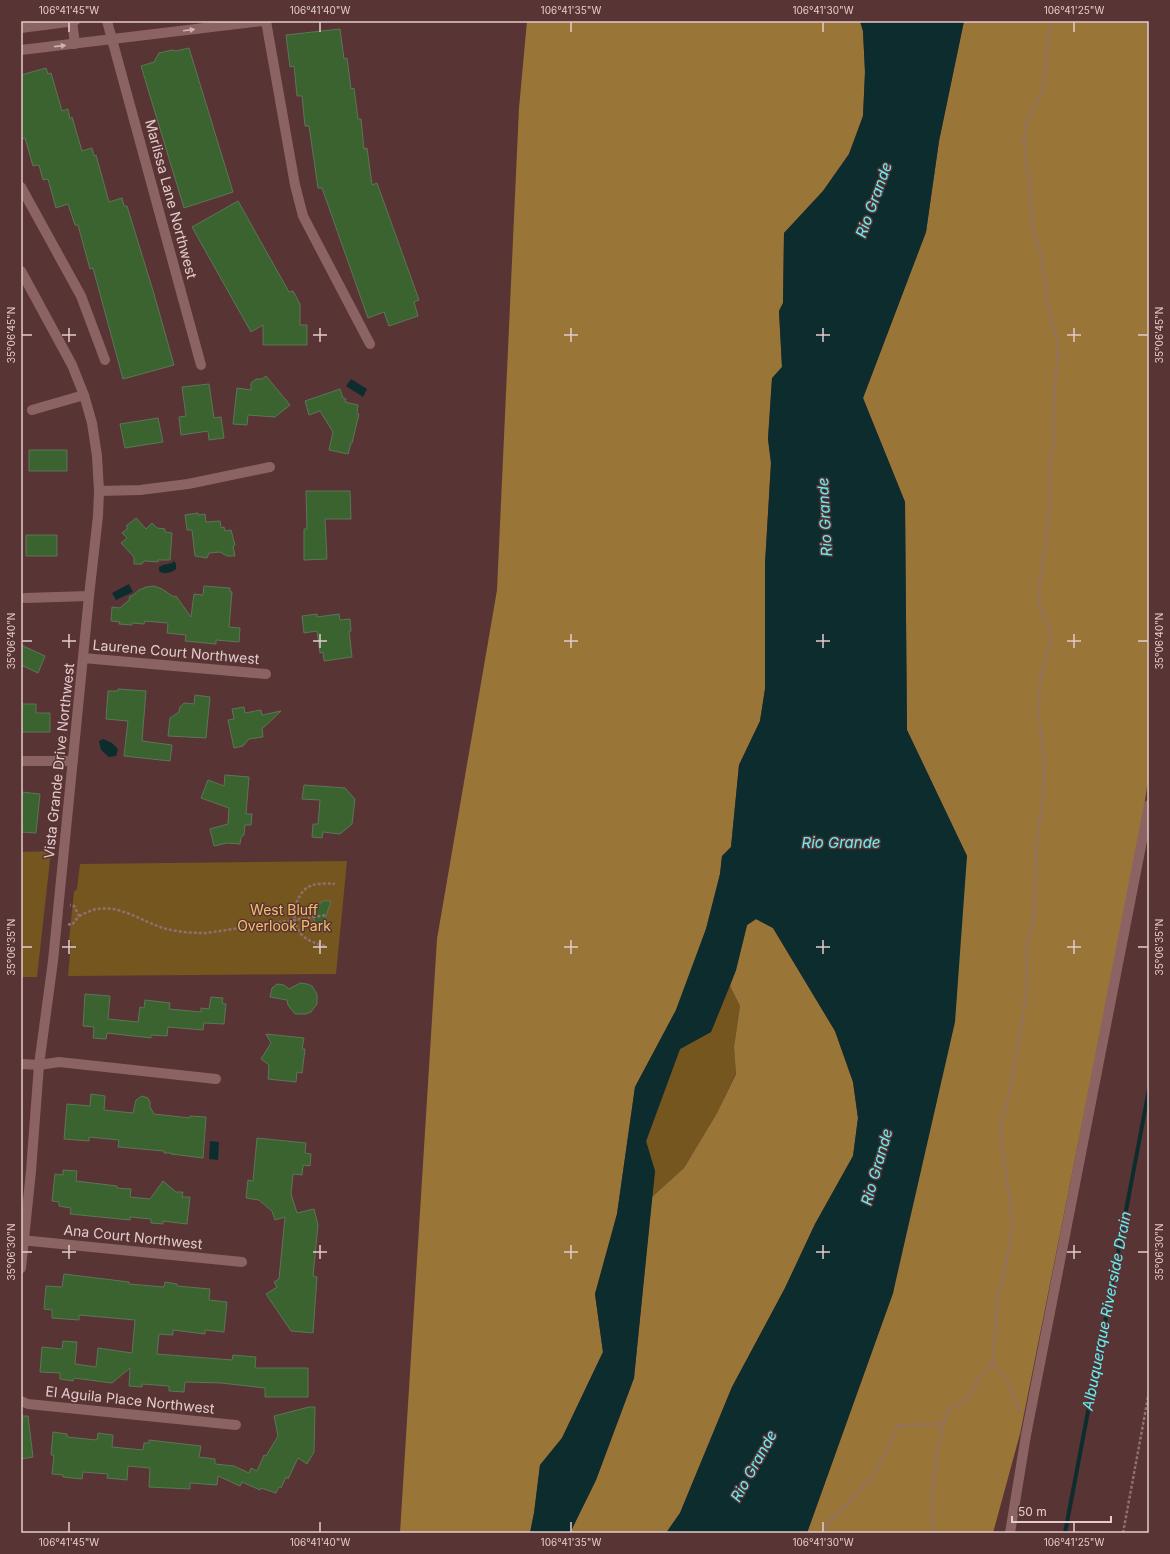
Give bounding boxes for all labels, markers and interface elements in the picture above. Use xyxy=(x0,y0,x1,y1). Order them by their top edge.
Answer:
text: 106°41'45"W xyxy=(39,4,99,16)
text: 106°41'40"W xyxy=(290,4,350,16)
text: 106°41'35"W xyxy=(541,4,602,16)
text: 106°41'30"W xyxy=(792,4,854,16)
text: 106°41'25"W xyxy=(1044,4,1104,16)
one-way arrow xyxy=(183,27,195,33)
one-way arrow xyxy=(54,43,66,49)
street label: Marlissa Lane Northwest xyxy=(142,117,201,281)
water label: Rio Grande xyxy=(851,159,896,240)
text: 35°06'45"N xyxy=(5,307,17,363)
text: 35°06'45"N xyxy=(1153,307,1165,363)
water label: Rio Grande xyxy=(813,477,836,557)
text: 35°06'40"N xyxy=(5,613,17,669)
text: 35°06'40"N xyxy=(1153,613,1165,669)
street label: Laurene Court Northwest xyxy=(92,636,260,667)
street label: Vista Grande Drive Northwest xyxy=(40,662,77,860)
water label: Rio Grande xyxy=(801,833,881,852)
park label: West Bluff Overlook Park xyxy=(237,901,331,934)
text: 35°06'35"N xyxy=(5,919,17,975)
text: 35°06'35"N xyxy=(1153,919,1165,975)
water label: Rio Grande xyxy=(856,1126,897,1207)
water label: Albuquerque Riverside Drain xyxy=(1078,1210,1135,1413)
street label: Ana Court Northwest xyxy=(63,1221,204,1252)
text: 35°06'30"N xyxy=(5,1224,17,1281)
text: 35°06'30"N xyxy=(1153,1224,1165,1281)
street label: El Aguila Place Northwest xyxy=(45,1382,216,1417)
water label: Rio Grande xyxy=(726,1427,781,1505)
scale bar xyxy=(1012,1498,1111,1524)
text: 50 m xyxy=(1018,1504,1047,1519)
text: 106°41'45"W xyxy=(39,1536,99,1548)
text: 106°41'40"W xyxy=(290,1536,350,1548)
text: 106°41'35"W xyxy=(541,1536,602,1548)
text: 106°41'30"W xyxy=(792,1536,854,1548)
text: 106°41'25"W xyxy=(1044,1536,1104,1548)

